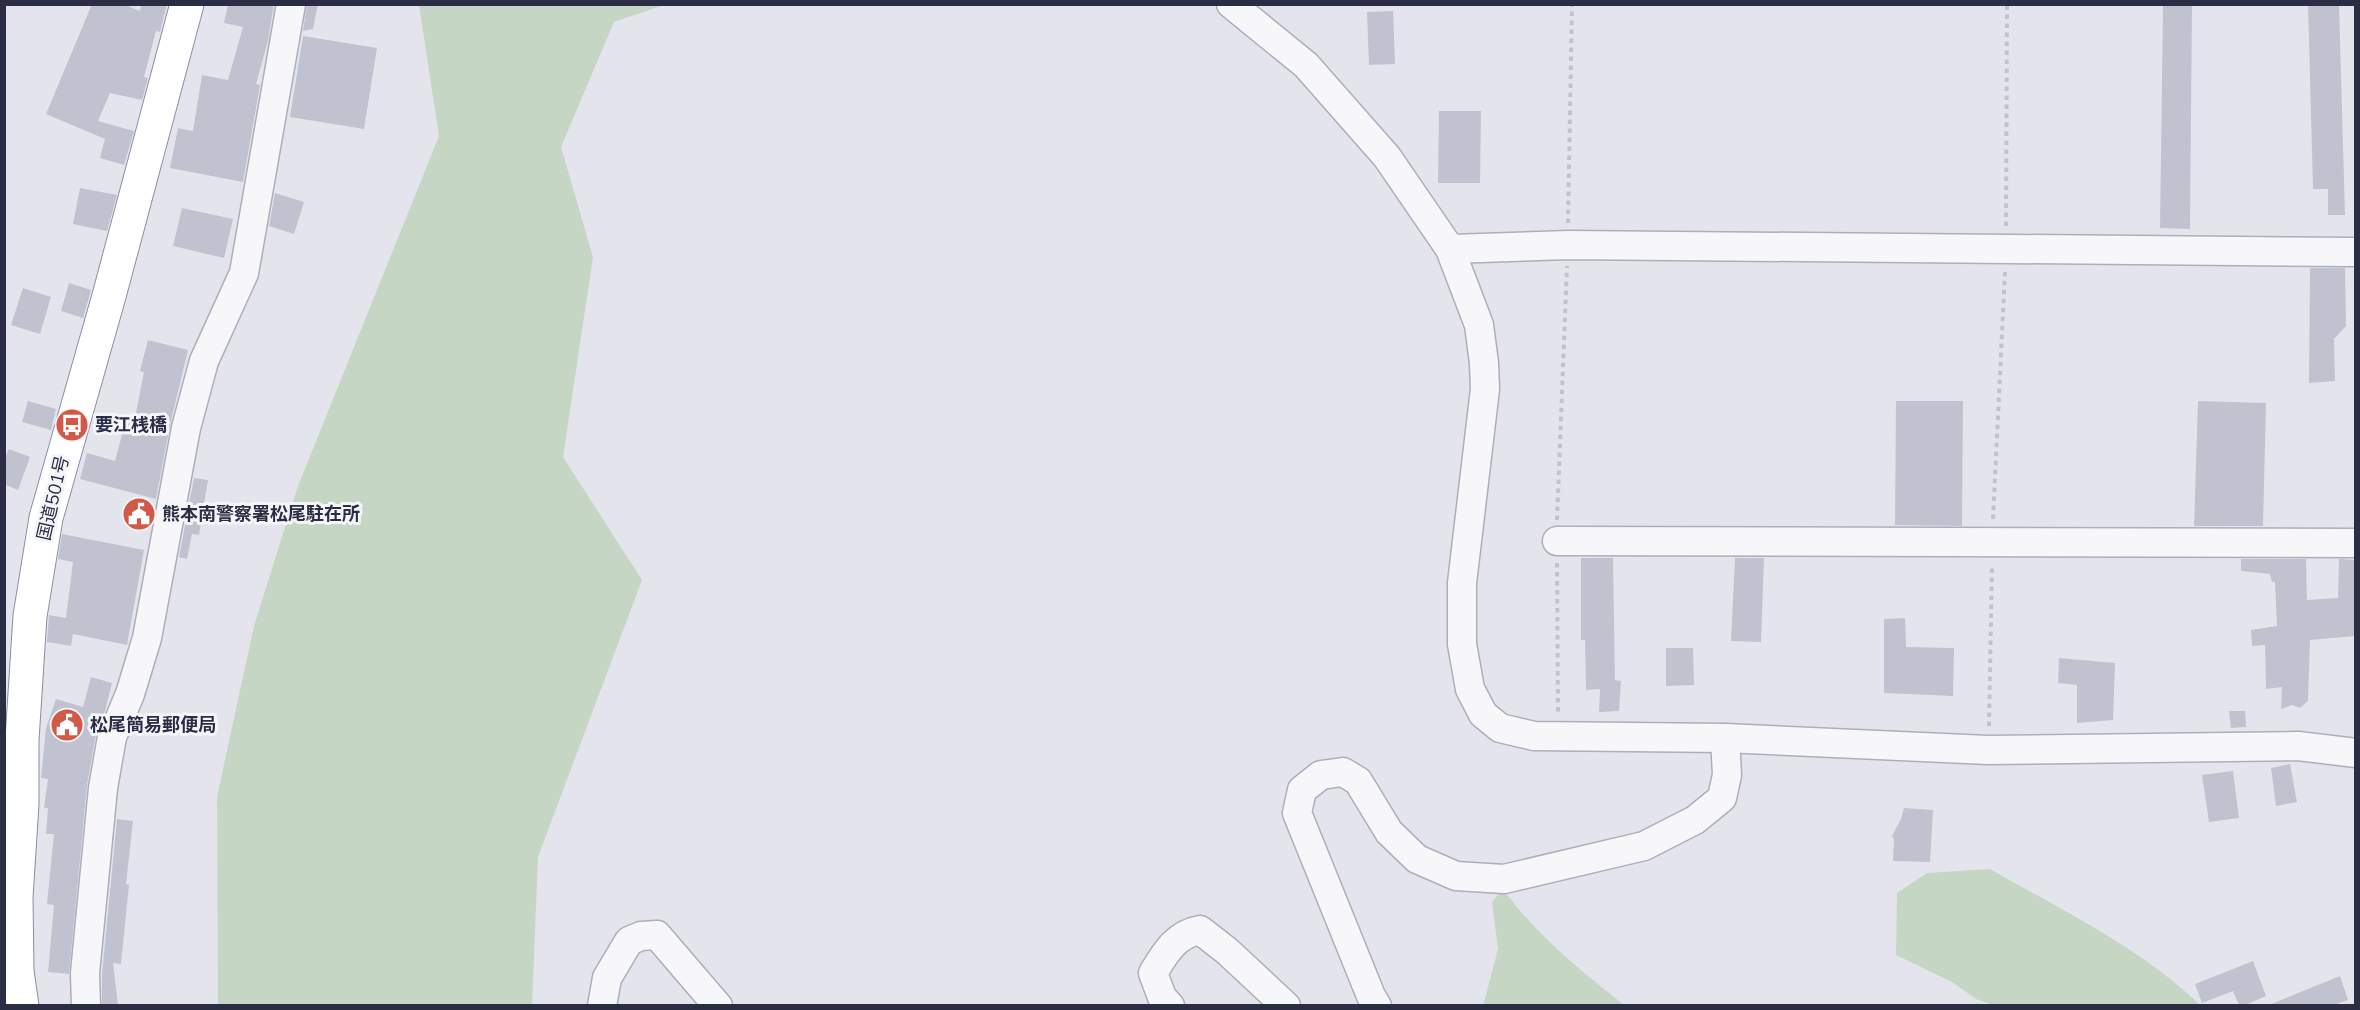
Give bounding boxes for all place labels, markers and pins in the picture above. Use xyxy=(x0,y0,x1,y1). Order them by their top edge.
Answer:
bus stop icon: 要江桟橋 xyxy=(54,407,90,443)
place label: 要江桟橋 xyxy=(95,413,167,436)
public building icon: 熊本南警察署松尾駐在所 xyxy=(121,496,157,532)
place label: 熊本南警察署松尾駐在所 xyxy=(162,502,360,525)
public building icon: 松尾簡易郵便局 xyxy=(49,707,85,743)
place label: 松尾簡易郵便局 xyxy=(90,713,216,736)

